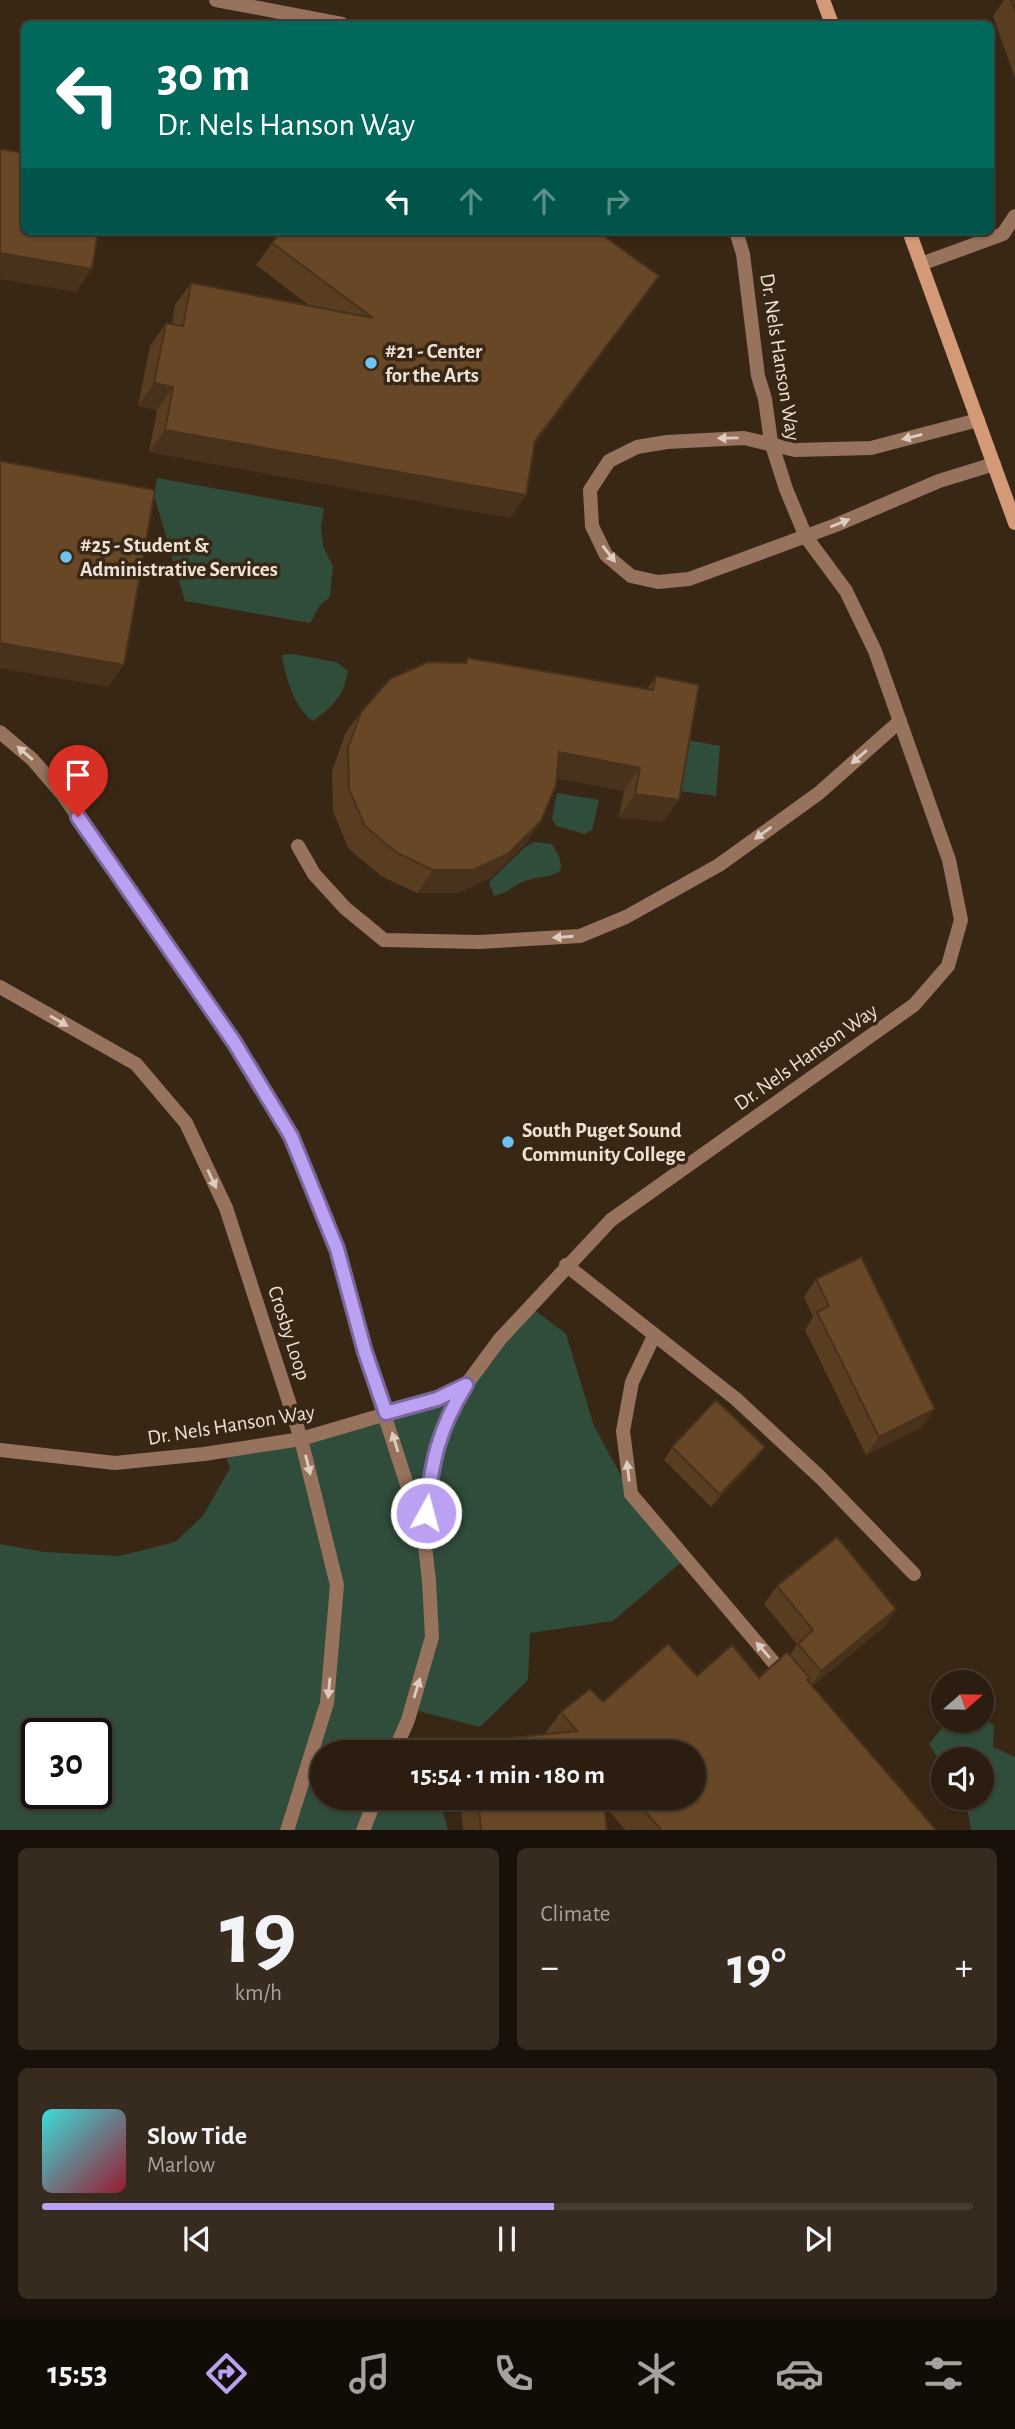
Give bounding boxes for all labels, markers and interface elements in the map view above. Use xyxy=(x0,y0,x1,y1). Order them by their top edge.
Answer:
icon: left xyxy=(42,49,133,140)
text: 30 m xyxy=(157,51,251,100)
text: Dr. Nels Hanson Way xyxy=(157,109,415,141)
icon: left xyxy=(379,182,417,220)
icon: ahead xyxy=(452,182,490,220)
icon: ahead xyxy=(525,182,563,220)
icon: right xyxy=(598,182,636,220)
street label: Dr. Nels Hanson Way xyxy=(756,272,804,442)
place label: #21 - Center for the Arts xyxy=(385,341,483,386)
marker: #21 - Center for the Arts xyxy=(363,355,379,371)
one-way arrow xyxy=(901,432,923,443)
one-way arrow xyxy=(717,433,739,444)
one-way arrow xyxy=(830,518,851,529)
place label: #25 - Student & Administrative Services xyxy=(80,535,278,580)
one-way arrow xyxy=(601,545,616,563)
marker: #25 - Student & Administrative Services xyxy=(58,549,74,565)
one-way arrow xyxy=(16,745,34,761)
pin xyxy=(48,745,108,817)
one-way arrow xyxy=(850,749,868,765)
icon: arrive xyxy=(59,756,97,794)
one-way arrow xyxy=(754,826,772,840)
one-way arrow xyxy=(552,931,574,942)
street label: Dr. Nels Hanson Way xyxy=(731,1000,881,1114)
one-way arrow xyxy=(50,1015,69,1027)
place label: South Puget Sound Community College xyxy=(522,1120,686,1165)
marker: South Puget Sound Community College xyxy=(500,1134,516,1150)
one-way arrow xyxy=(207,1169,218,1190)
street label: Crosby Loop xyxy=(264,1283,314,1383)
street label: Dr. Nels Hanson Way xyxy=(146,1401,316,1449)
one-way arrow xyxy=(389,1432,399,1453)
one-way arrow xyxy=(302,1454,313,1476)
one-way arrow xyxy=(623,1460,634,1482)
position arrow xyxy=(389,1476,463,1550)
one-way arrow xyxy=(755,1641,771,1659)
north arrow xyxy=(931,1670,994,1732)
map controls xyxy=(931,1670,994,1810)
one-way arrow xyxy=(412,1676,423,1698)
one-way arrow xyxy=(323,1677,334,1699)
speed limit sign: 30 xyxy=(21,1718,112,1809)
button: sound xyxy=(931,1747,994,1810)
text: 15:54 · 1 min · 180 m xyxy=(411,1762,605,1788)
text: 19 xyxy=(220,1889,297,1980)
text: Climate xyxy=(541,1903,610,1926)
text: 19° xyxy=(727,1941,786,1993)
text: − xyxy=(541,1949,559,1987)
text: + xyxy=(955,1949,973,1987)
text: km/h xyxy=(235,1982,282,2005)
text: Slow Tide xyxy=(147,2123,247,2149)
text: Marlow xyxy=(147,2154,215,2177)
icon: previous xyxy=(178,2220,216,2258)
icon: pause xyxy=(488,2220,526,2258)
icon: next xyxy=(799,2220,837,2258)
icon: directions xyxy=(202,2349,251,2398)
icon: music xyxy=(345,2349,394,2398)
icon: phone xyxy=(489,2349,538,2398)
icon: climate xyxy=(632,2349,681,2398)
icon: car xyxy=(775,2349,824,2398)
icon: filters xyxy=(919,2349,968,2398)
text: 15:53 xyxy=(47,2357,107,2389)

